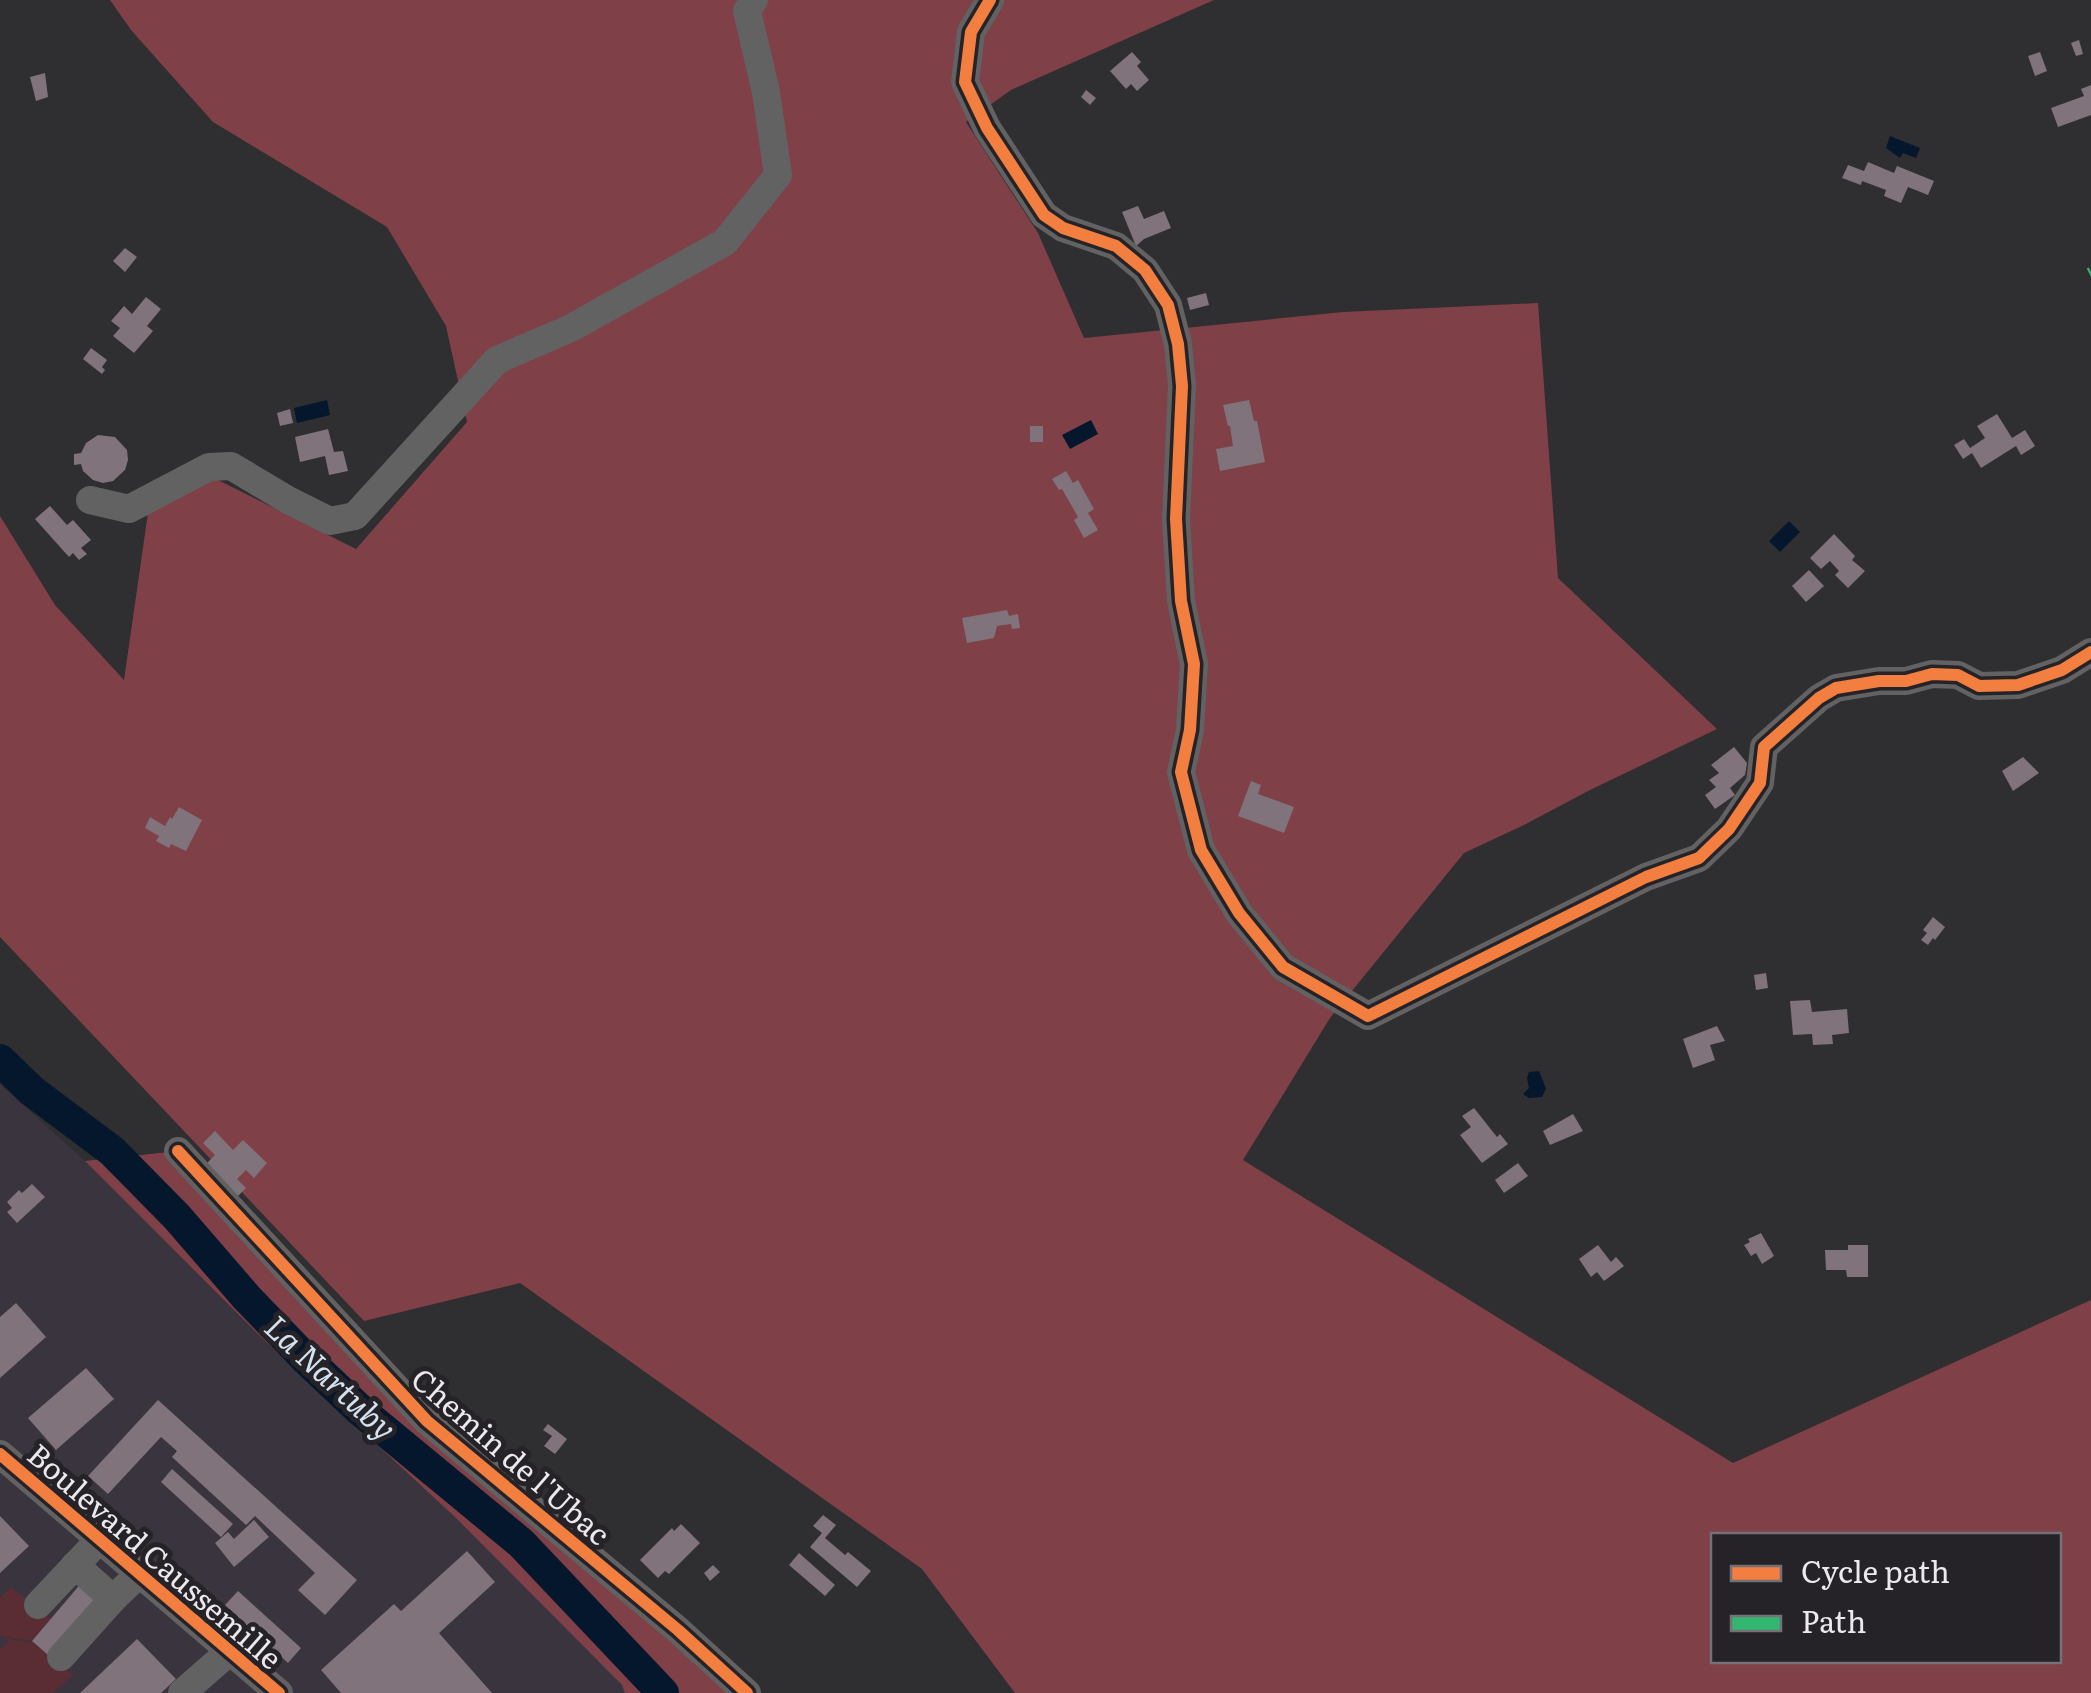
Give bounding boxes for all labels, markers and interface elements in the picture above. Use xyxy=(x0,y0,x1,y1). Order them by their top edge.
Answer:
water label: La Nartuby xyxy=(255,1302,409,1450)
street label: Chemin de l'Ubac xyxy=(403,1356,621,1554)
street label: Boulevard Caussemille xyxy=(19,1432,293,1678)
legend xyxy=(1711,1533,2061,1663)
text: Cycle path xyxy=(1801,1548,1950,1592)
text: Path xyxy=(1801,1598,1866,1642)

